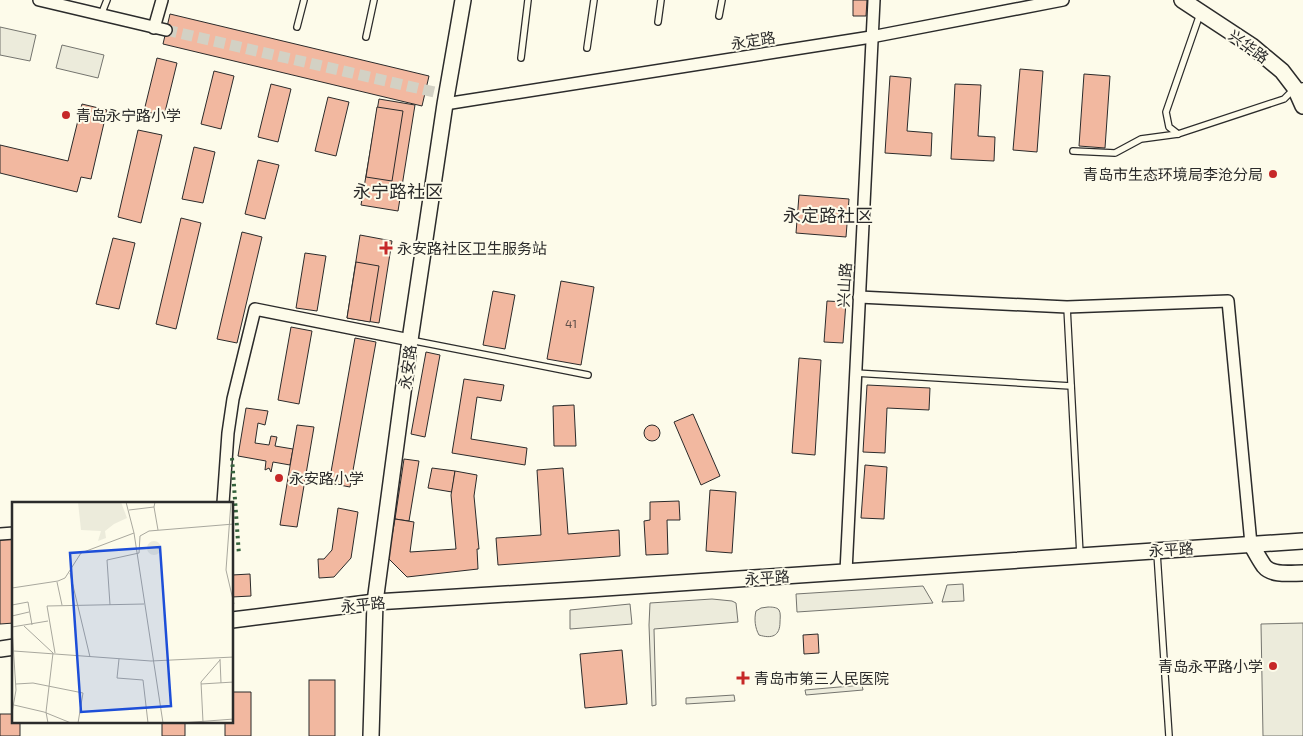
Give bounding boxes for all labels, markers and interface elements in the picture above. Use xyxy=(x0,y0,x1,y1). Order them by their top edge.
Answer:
street label: 兴华路 xyxy=(1226,25,1272,67)
street label: 永定路 xyxy=(729,28,777,52)
place label: 青岛永宁路小学 xyxy=(76,106,181,124)
marker: 青岛永宁路小学 xyxy=(60,109,72,121)
place label: 青岛市生态环境局李沧分局 xyxy=(1083,165,1263,183)
marker: 青岛市生态环境局李沧分局 xyxy=(1267,168,1279,180)
district label: 永宁路社区 xyxy=(353,180,443,202)
district label: 永定路社区 xyxy=(783,204,873,226)
place label: 永安路社区卫生服务站 xyxy=(397,239,547,257)
marker: 永安路社区卫生服务站 xyxy=(379,241,393,255)
street label: 兴山路 xyxy=(834,262,854,308)
house number: 41 xyxy=(565,316,577,330)
street label: 永安路 xyxy=(395,343,419,391)
place label: 永安路小学 xyxy=(289,469,364,487)
marker: 永安路小学 xyxy=(273,472,285,484)
inset map xyxy=(12,502,234,724)
street label: 永平路 xyxy=(1148,538,1194,560)
street label: 永平路 xyxy=(744,566,790,588)
street label: 永平路 xyxy=(340,593,386,615)
place label: 青岛永平路小学 xyxy=(1158,657,1263,675)
marker: 青岛永平路小学 xyxy=(1267,660,1279,672)
place label: 青岛市第三人民医院 xyxy=(754,669,889,687)
marker: 青岛市第三人民医院 xyxy=(736,671,750,685)

